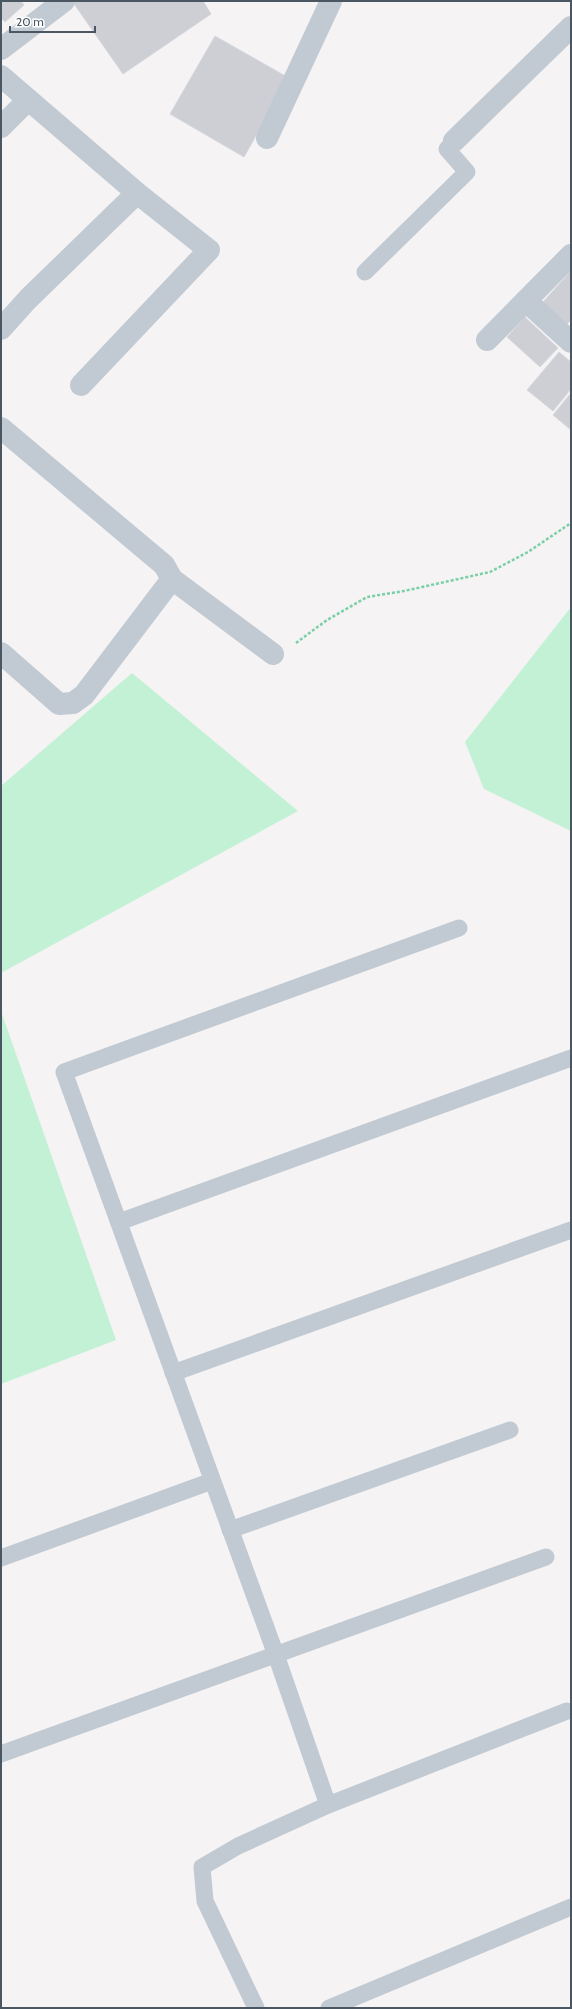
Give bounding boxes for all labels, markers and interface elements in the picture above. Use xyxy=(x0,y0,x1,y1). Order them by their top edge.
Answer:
scale bar xyxy=(10,8,95,34)
text: 20 m xyxy=(16,14,44,29)

